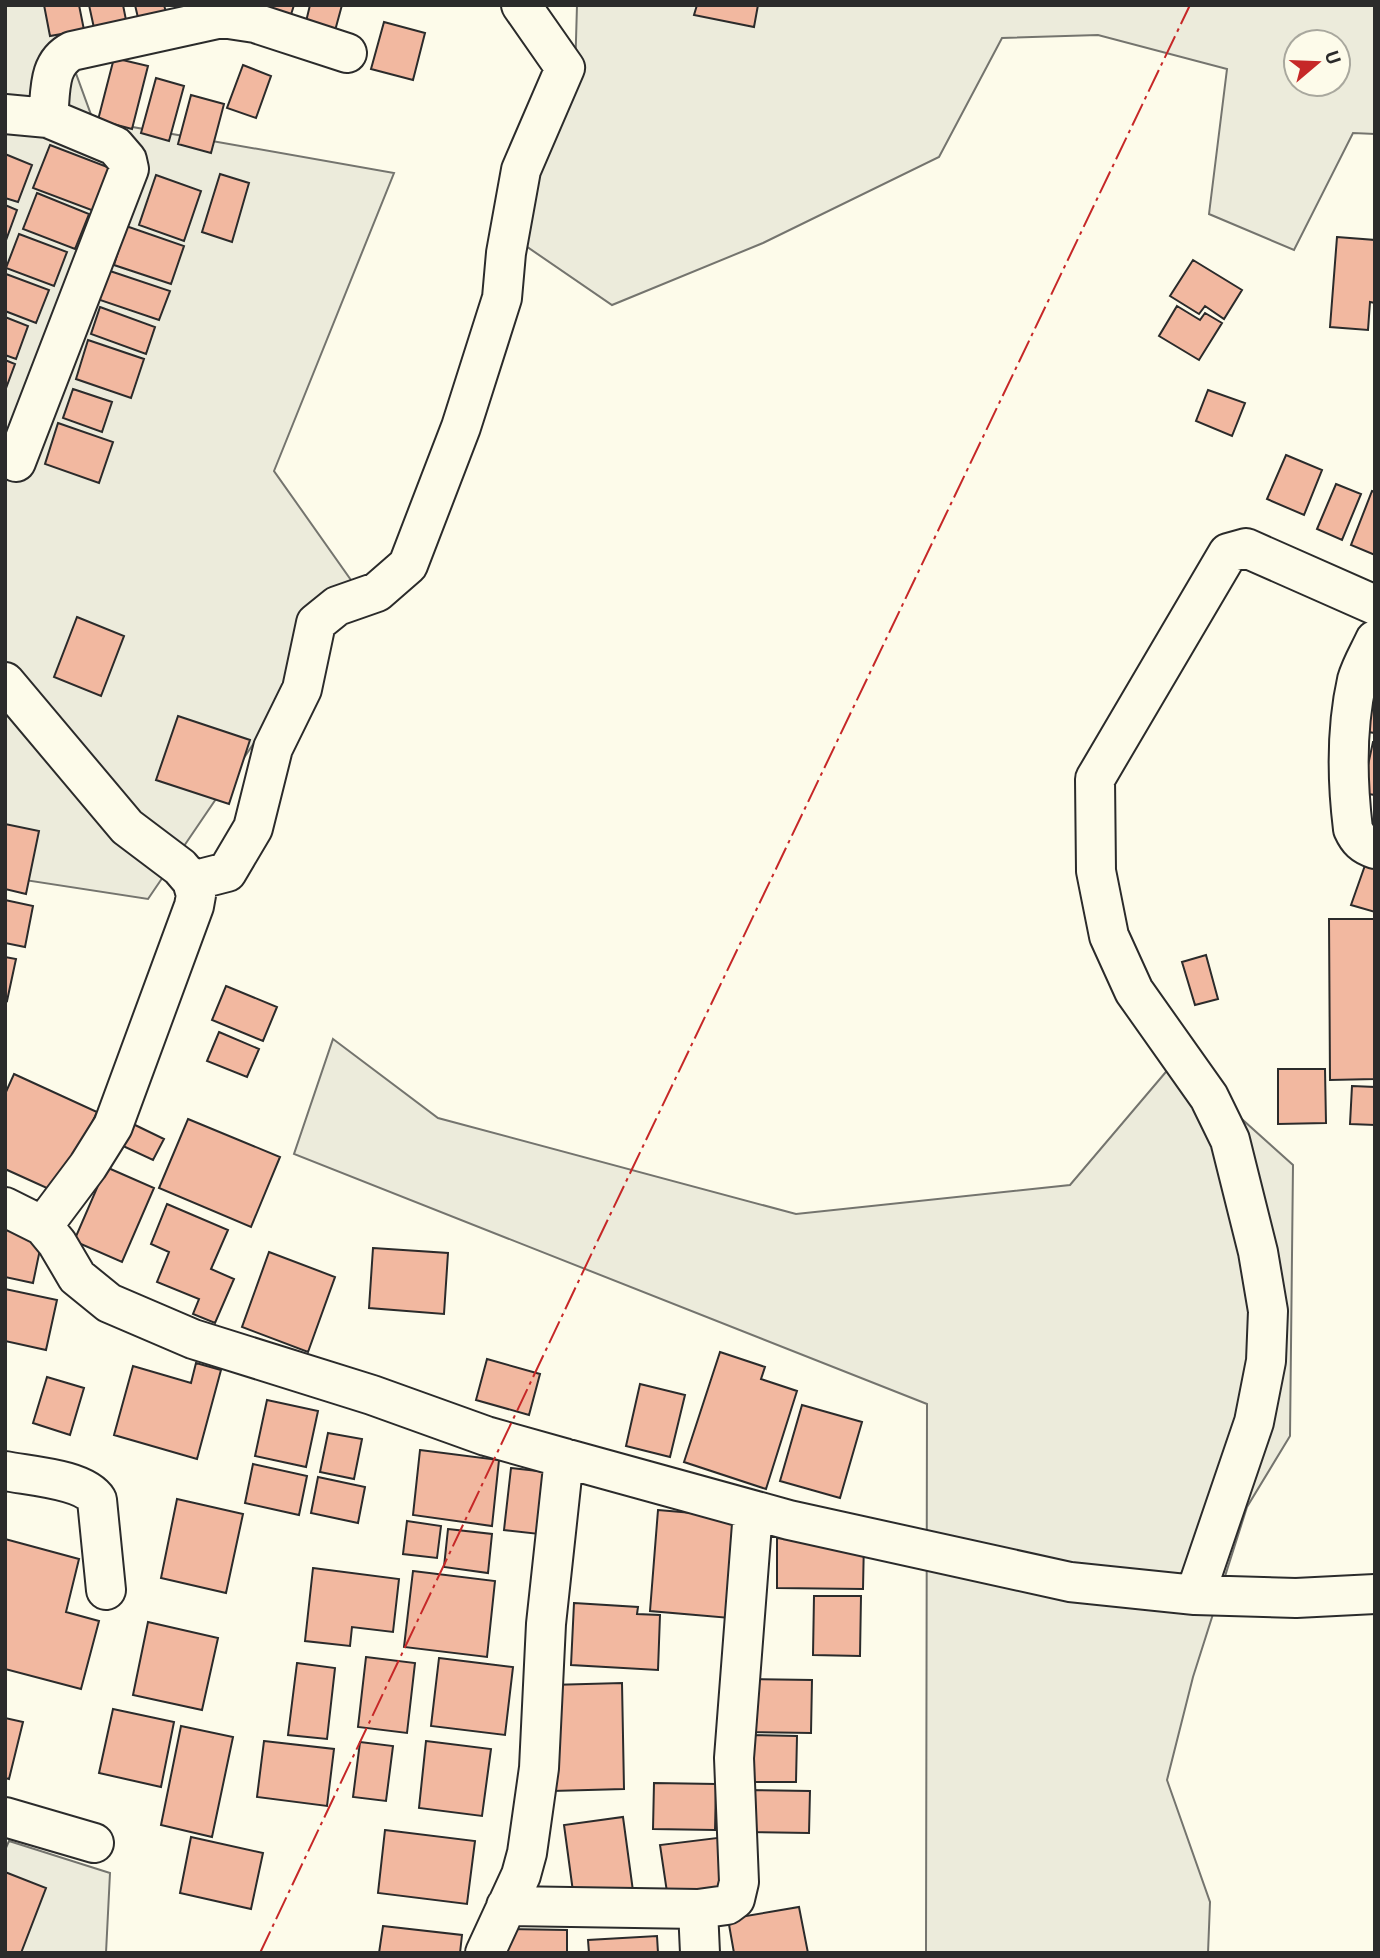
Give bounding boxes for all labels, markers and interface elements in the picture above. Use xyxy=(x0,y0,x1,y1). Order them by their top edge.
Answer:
north arrow xyxy=(1282,28,1352,98)
text: U xyxy=(1320,48,1346,67)

